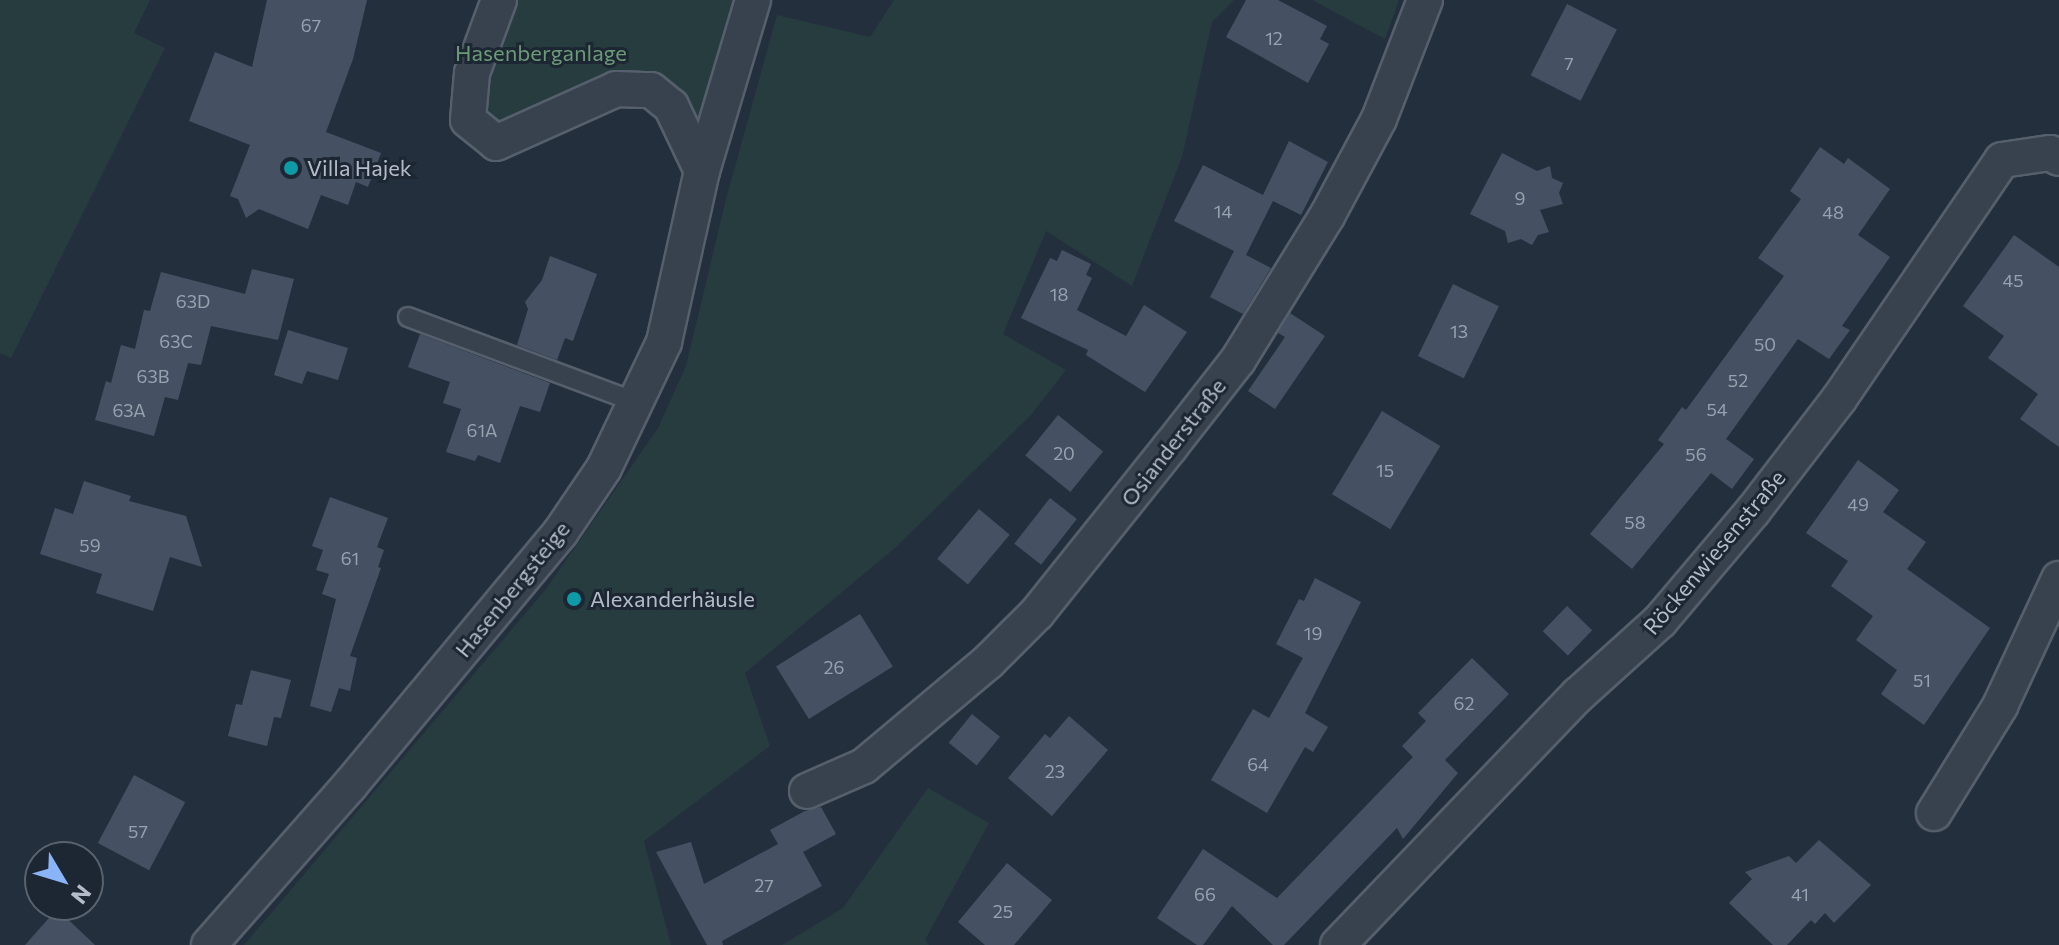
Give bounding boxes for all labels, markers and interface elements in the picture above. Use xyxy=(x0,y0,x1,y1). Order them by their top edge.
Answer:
house number: 67 xyxy=(301,14,321,36)
house number: 12 xyxy=(1265,27,1283,49)
park label: Hasenberganlage xyxy=(455,40,627,66)
house number: 7 xyxy=(1564,52,1574,74)
place label: Villa Hajek xyxy=(307,155,412,181)
marker: Villa Hajek xyxy=(282,159,300,177)
house number: 9 xyxy=(1515,187,1525,209)
house number: 14 xyxy=(1214,200,1232,222)
house number: 48 xyxy=(1822,201,1844,223)
house number: 45 xyxy=(2002,269,2024,291)
house number: 18 xyxy=(1050,283,1068,305)
house number: 63D xyxy=(176,290,210,312)
house number: 13 xyxy=(1450,320,1468,342)
house number: 63C xyxy=(159,330,193,352)
house number: 50 xyxy=(1754,333,1776,355)
house number: 63B xyxy=(137,365,169,387)
house number: 52 xyxy=(1728,369,1748,391)
street label: Osianderstraße xyxy=(1115,373,1231,511)
house number: 54 xyxy=(1706,398,1728,420)
house number: 63A xyxy=(112,399,146,421)
house number: 61A xyxy=(466,419,498,441)
house number: 20 xyxy=(1053,442,1075,464)
house number: 56 xyxy=(1685,443,1707,465)
house number: 15 xyxy=(1376,459,1394,481)
street label: Röckenwiesenstraße xyxy=(1638,464,1790,640)
house number: 49 xyxy=(1847,493,1869,515)
house number: 58 xyxy=(1624,511,1646,533)
street label: Hasenbergsteige xyxy=(449,516,575,662)
house number: 59 xyxy=(79,534,101,556)
house number: 61 xyxy=(341,547,359,569)
place label: Alexanderhäusle xyxy=(590,586,755,612)
marker: Alexanderhäusle xyxy=(565,590,583,608)
house number: 19 xyxy=(1304,622,1322,644)
house number: 26 xyxy=(824,656,844,678)
house number: 51 xyxy=(1913,669,1931,691)
house number: 62 xyxy=(1454,692,1474,714)
house number: 64 xyxy=(1247,753,1269,775)
house number: 23 xyxy=(1045,760,1065,782)
house number: 57 xyxy=(128,820,148,842)
north arrow xyxy=(24,841,104,921)
house number: 27 xyxy=(754,874,774,896)
text: N xyxy=(66,880,97,910)
house number: 66 xyxy=(1194,883,1216,905)
house number: 41 xyxy=(1791,883,1809,905)
house number: 25 xyxy=(993,900,1013,922)

